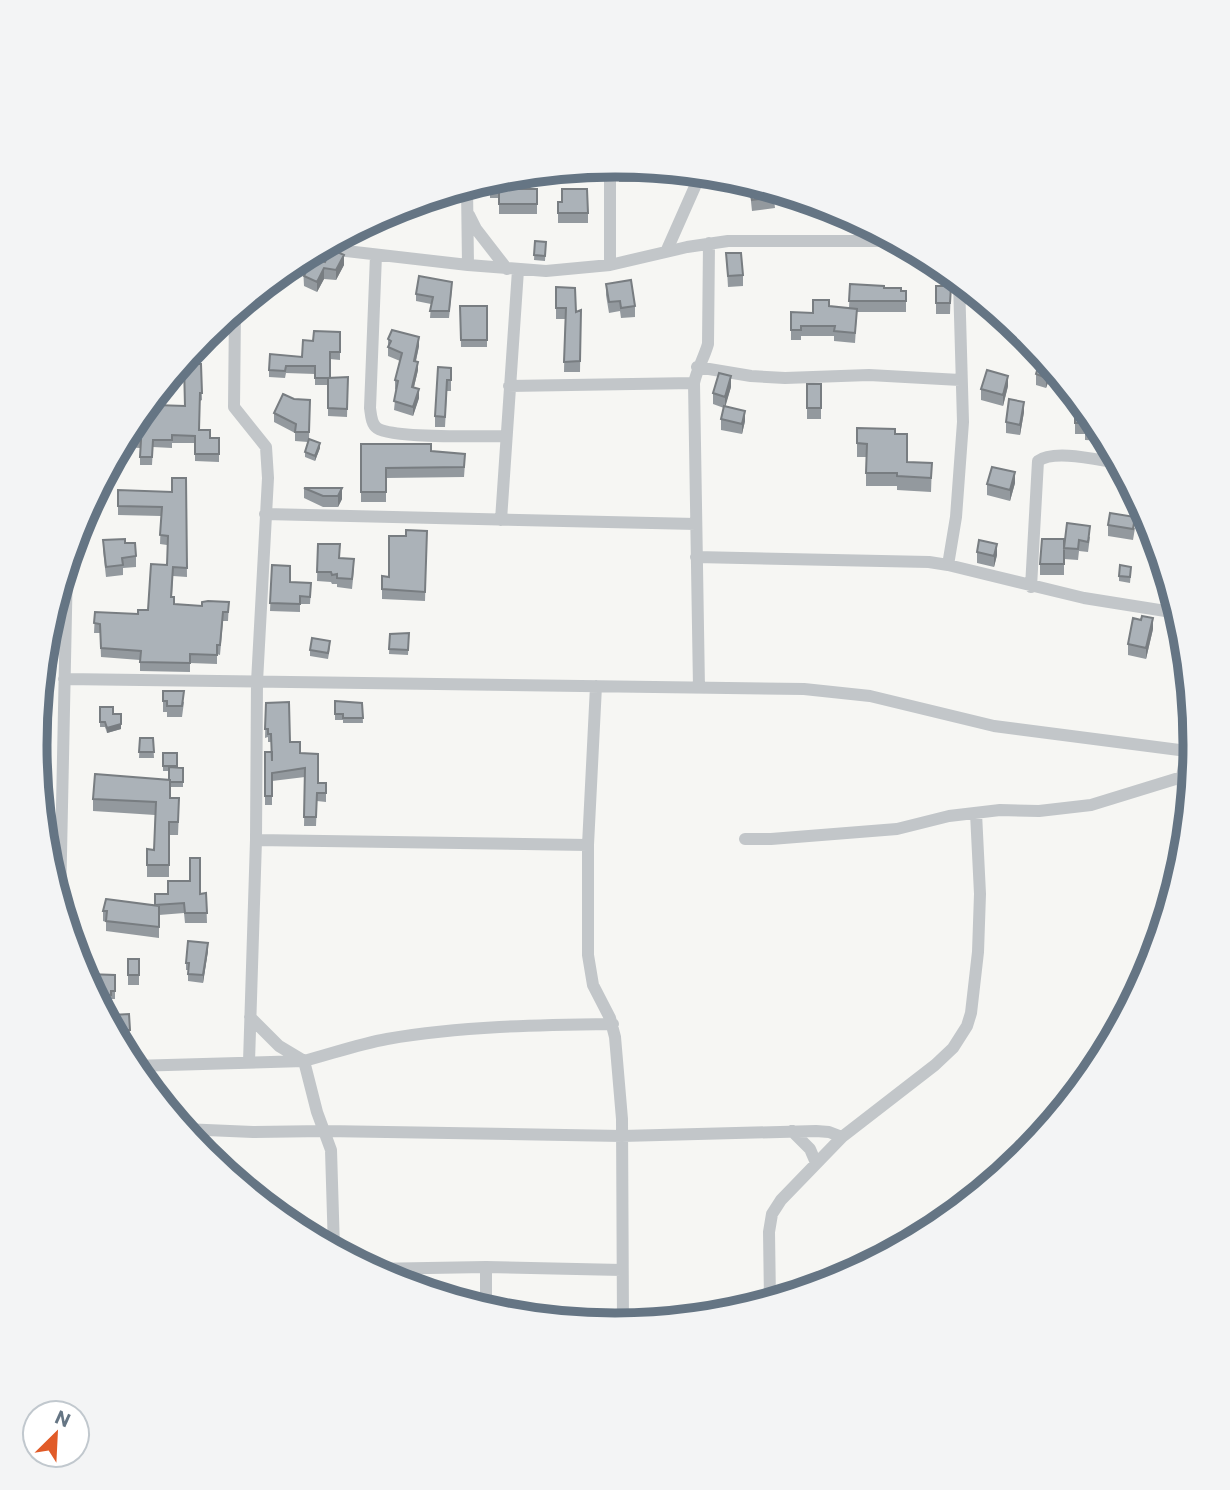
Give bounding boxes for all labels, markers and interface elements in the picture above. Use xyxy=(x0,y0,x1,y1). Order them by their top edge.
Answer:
north arrow xyxy=(21,1399,91,1469)
text: N xyxy=(52,1405,74,1431)

